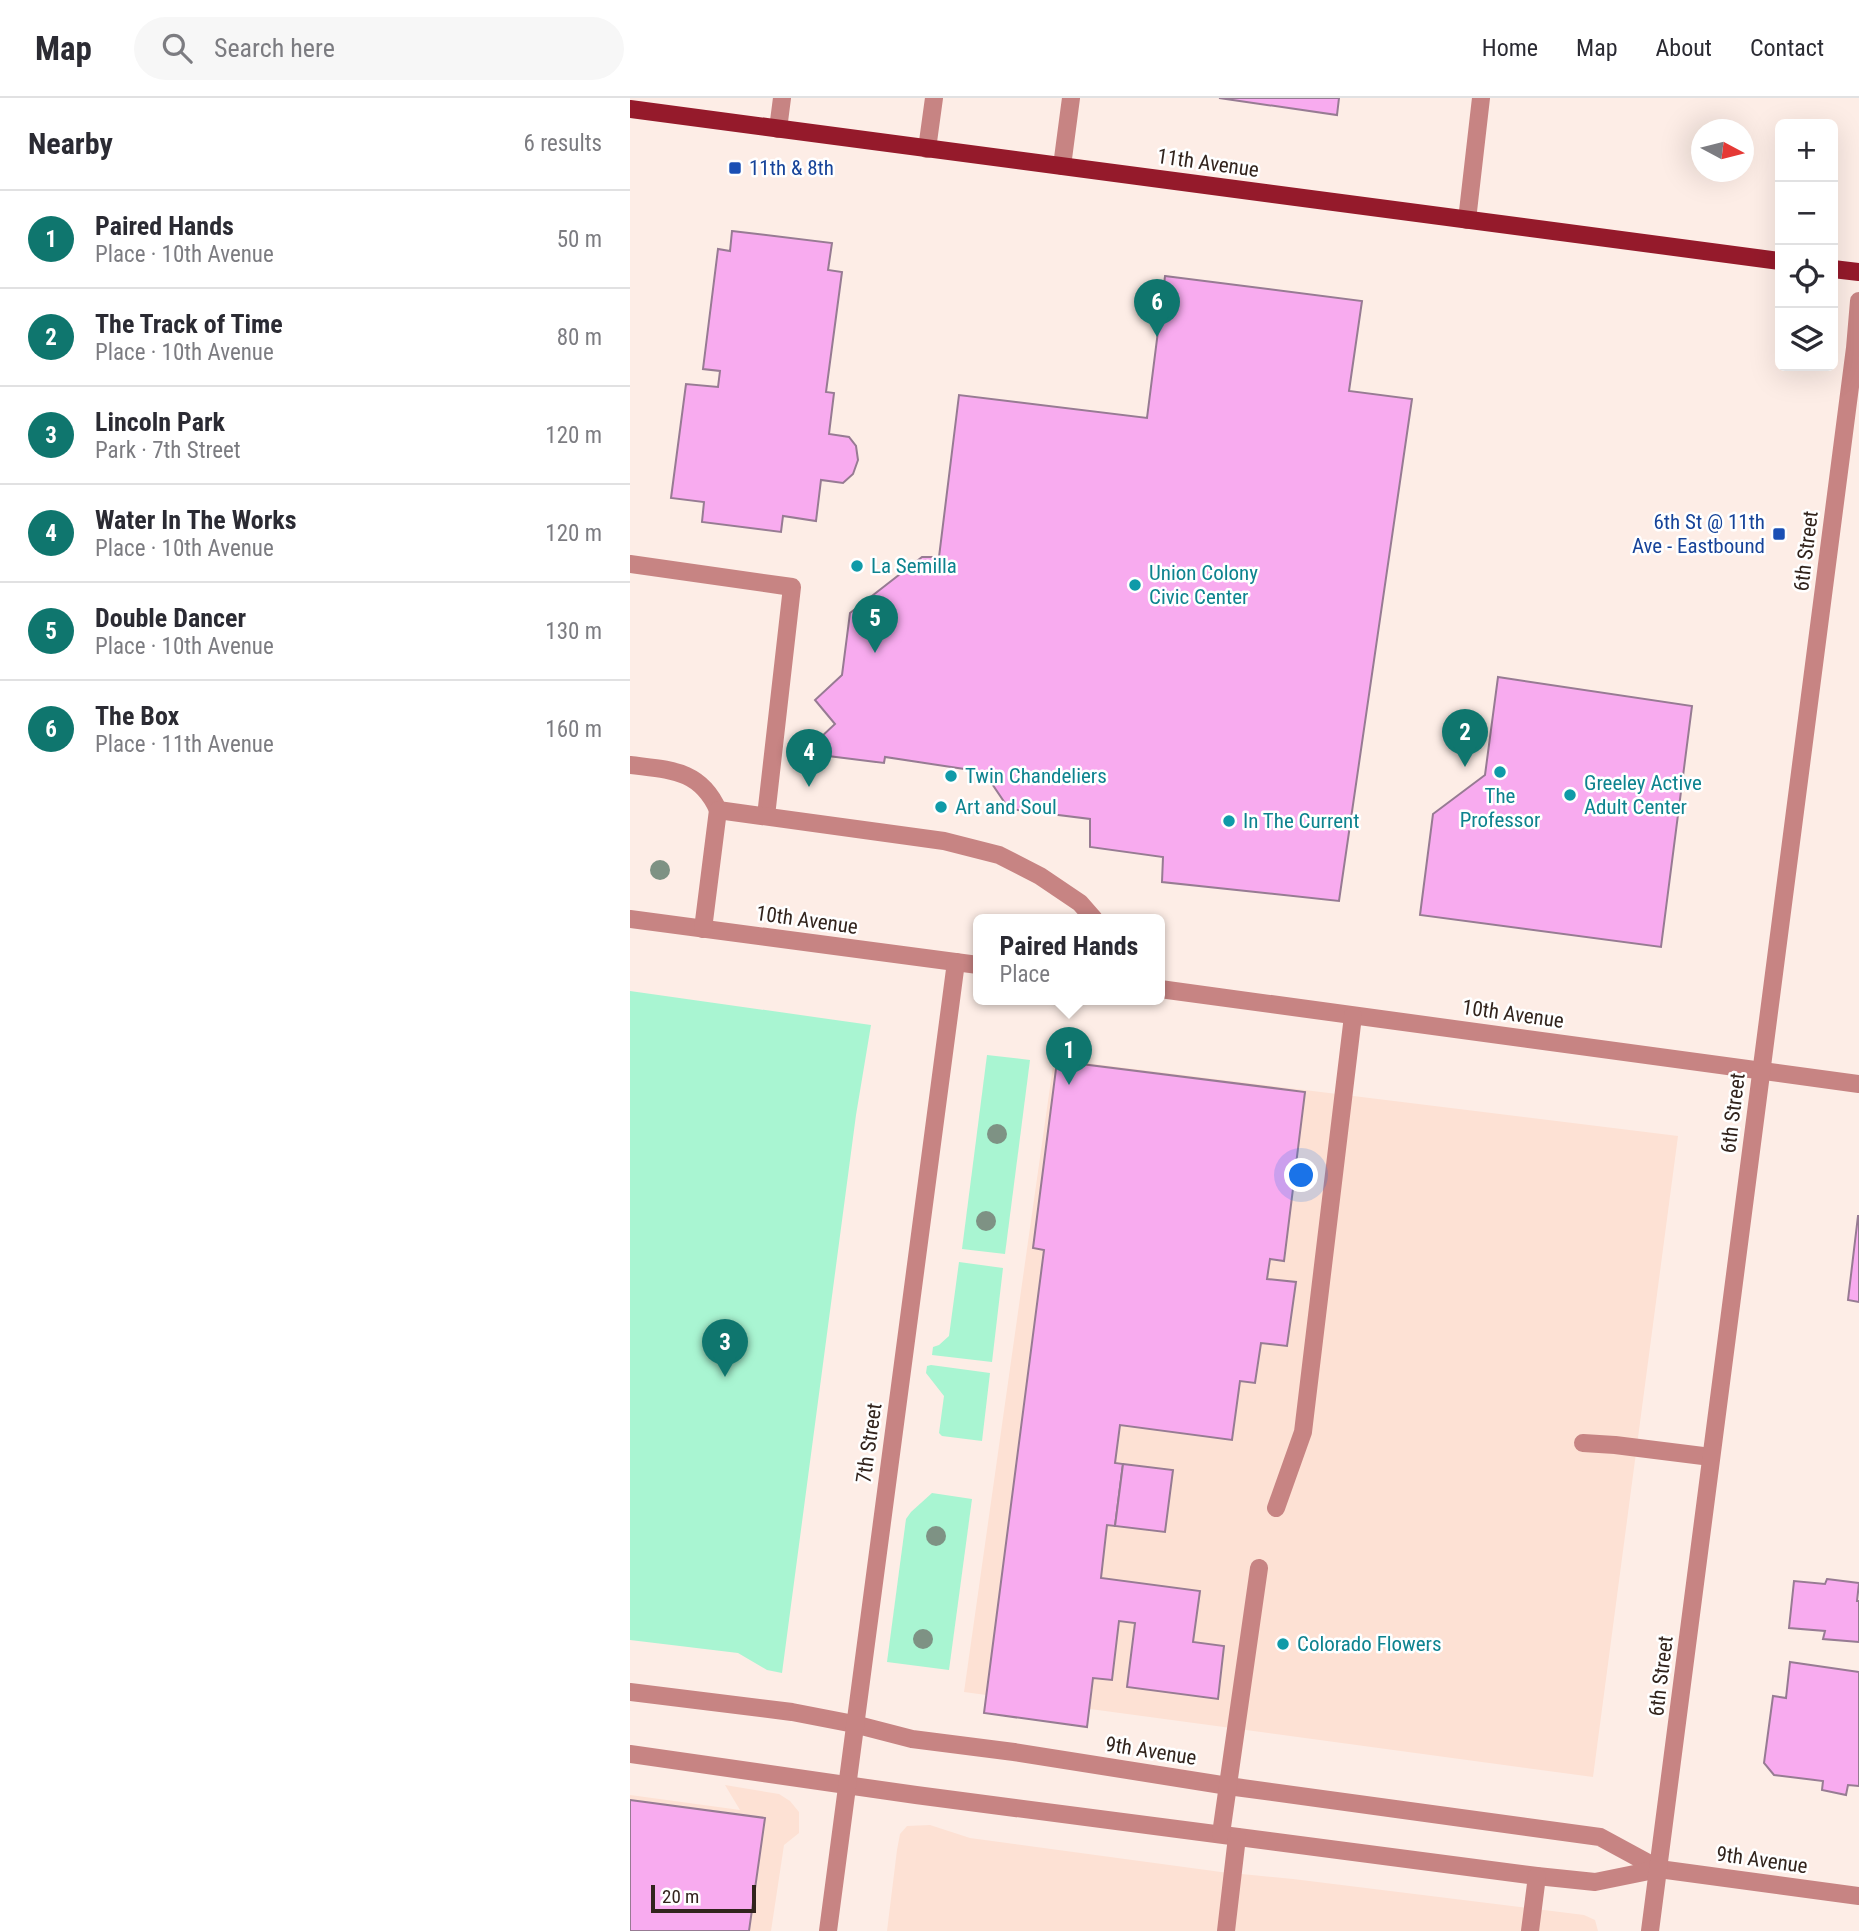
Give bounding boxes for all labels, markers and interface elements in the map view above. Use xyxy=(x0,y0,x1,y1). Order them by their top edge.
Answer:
search box xyxy=(134,17,624,80)
text: Map xyxy=(35,29,92,68)
icon: search xyxy=(158,29,196,67)
text: Search here xyxy=(214,33,335,63)
text: Home xyxy=(1482,34,1538,62)
text: Map xyxy=(1576,34,1618,62)
text: About xyxy=(1656,34,1712,62)
text: Contact xyxy=(1750,34,1824,62)
north arrow xyxy=(1691,119,1754,182)
map controls xyxy=(1775,119,1838,371)
button: + xyxy=(1775,119,1838,182)
text: Nearby xyxy=(28,126,113,161)
text: 6 results xyxy=(524,130,602,157)
street label: 11th Avenue xyxy=(1156,144,1261,182)
place label: 11th & 8th xyxy=(749,156,834,180)
marker: 11th & 8th xyxy=(727,160,743,176)
button: − xyxy=(1775,182,1838,245)
text: Paired Hands xyxy=(95,211,234,241)
text: 1 xyxy=(45,226,57,253)
text: 50 m xyxy=(557,226,602,253)
text: Place · 10th Avenue xyxy=(95,241,274,268)
button: locate xyxy=(1775,245,1838,308)
pin: 6 xyxy=(1134,279,1180,337)
button: layers xyxy=(1775,308,1838,371)
text: The Track of Time xyxy=(95,309,283,339)
text: 2 xyxy=(45,324,57,351)
text: 80 m xyxy=(557,324,602,351)
text: Place · 10th Avenue xyxy=(95,339,274,366)
text: Lincoln Park xyxy=(95,407,225,437)
text: 3 xyxy=(45,422,57,449)
text: 120 m xyxy=(545,422,602,449)
text: Park · 7th Street xyxy=(95,437,241,464)
text: Water In The Works xyxy=(95,505,297,535)
street label: 6th Street xyxy=(1789,509,1823,593)
place label: 6th St @ 11th Ave - Eastbound xyxy=(1632,510,1765,558)
text: 4 xyxy=(45,520,57,547)
text: 120 m xyxy=(545,520,602,547)
marker: 6th St @ 11th Ave - Eastbound xyxy=(1771,526,1787,542)
text: Place · 10th Avenue xyxy=(95,535,274,562)
place label: La Semilla xyxy=(871,554,957,578)
marker: La Semilla xyxy=(849,558,865,574)
place label: Union Colony Civic Center xyxy=(1149,561,1258,609)
marker: Union Colony Civic Center xyxy=(1127,577,1143,593)
pin: 5 xyxy=(852,595,898,653)
text: Double Dancer xyxy=(95,603,246,633)
text: 5 xyxy=(45,618,57,645)
text: 130 m xyxy=(545,618,602,645)
text: Place · 10th Avenue xyxy=(95,633,274,660)
text: The Box xyxy=(95,701,179,731)
pin: 2 xyxy=(1442,709,1488,767)
text: 6 xyxy=(45,716,57,743)
text: 160 m xyxy=(545,716,602,743)
pin: 4 xyxy=(786,729,832,787)
text: Place · 11th Avenue xyxy=(95,731,274,758)
place label: Twin Chandeliers xyxy=(965,764,1107,788)
marker: The Professor xyxy=(1492,764,1508,780)
marker: Twin Chandeliers xyxy=(943,768,959,784)
place label: Greeley Active Adult Center xyxy=(1584,771,1702,819)
place label: The Professor xyxy=(1460,784,1540,832)
marker: Greeley Active Adult Center xyxy=(1562,787,1578,803)
place label: Art and Soul xyxy=(955,795,1057,819)
marker: Art and Soul xyxy=(933,799,949,815)
place label: In The Current xyxy=(1243,809,1359,833)
marker: In The Current xyxy=(1221,813,1237,829)
street label: 10th Avenue xyxy=(755,901,860,939)
popup xyxy=(973,914,1165,1005)
text: Paired Hands xyxy=(1000,931,1138,961)
text: Place xyxy=(1000,961,1050,988)
street label: 10th Avenue xyxy=(1461,995,1566,1033)
pin: 1 xyxy=(1046,1027,1092,1085)
street label: 6th Street xyxy=(1716,1071,1750,1155)
your location xyxy=(1284,1158,1318,1192)
pin: 3 xyxy=(702,1319,748,1377)
street label: 7th Street xyxy=(851,1401,887,1485)
place label: Colorado Flowers xyxy=(1297,1632,1442,1656)
street label: 6th Street xyxy=(1644,1634,1678,1718)
marker: Colorado Flowers xyxy=(1275,1636,1291,1652)
street label: 9th Avenue xyxy=(1104,1732,1198,1770)
street label: 9th Avenue xyxy=(1715,1842,1809,1878)
scale bar xyxy=(651,1882,756,1914)
text: 20 m xyxy=(662,1885,699,1908)

